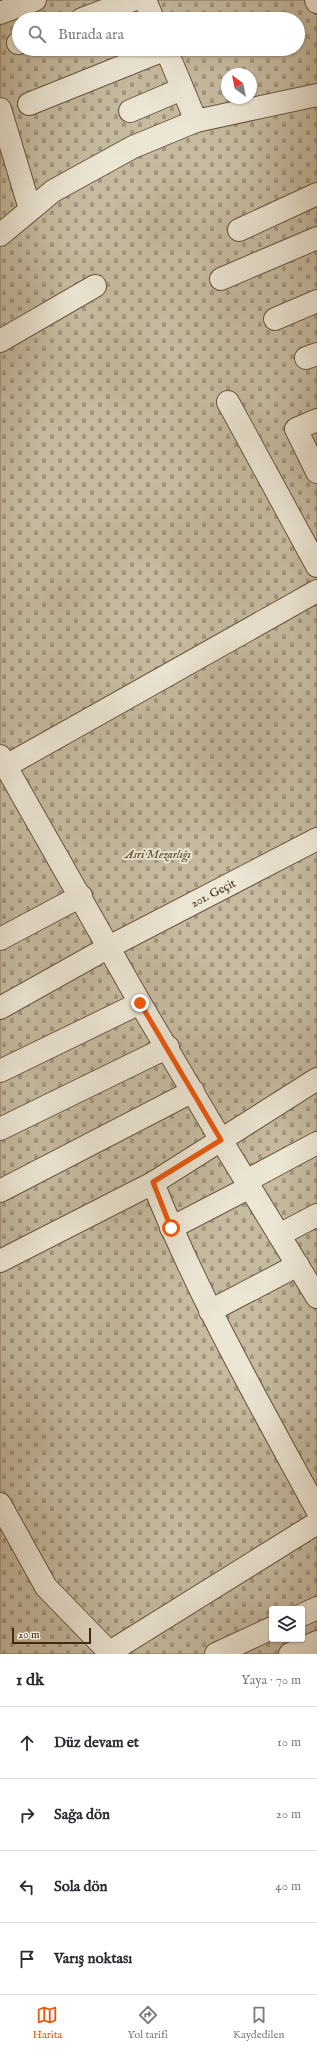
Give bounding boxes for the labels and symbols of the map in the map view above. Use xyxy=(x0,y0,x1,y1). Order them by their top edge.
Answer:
north arrow xyxy=(221,68,257,104)
park label: Asri Mezarlığı xyxy=(123,847,191,863)
street label: 201. Geçit xyxy=(188,876,238,911)
route end xyxy=(131,994,149,1012)
route start xyxy=(162,1219,180,1237)
scale bar xyxy=(12,1626,91,1645)

